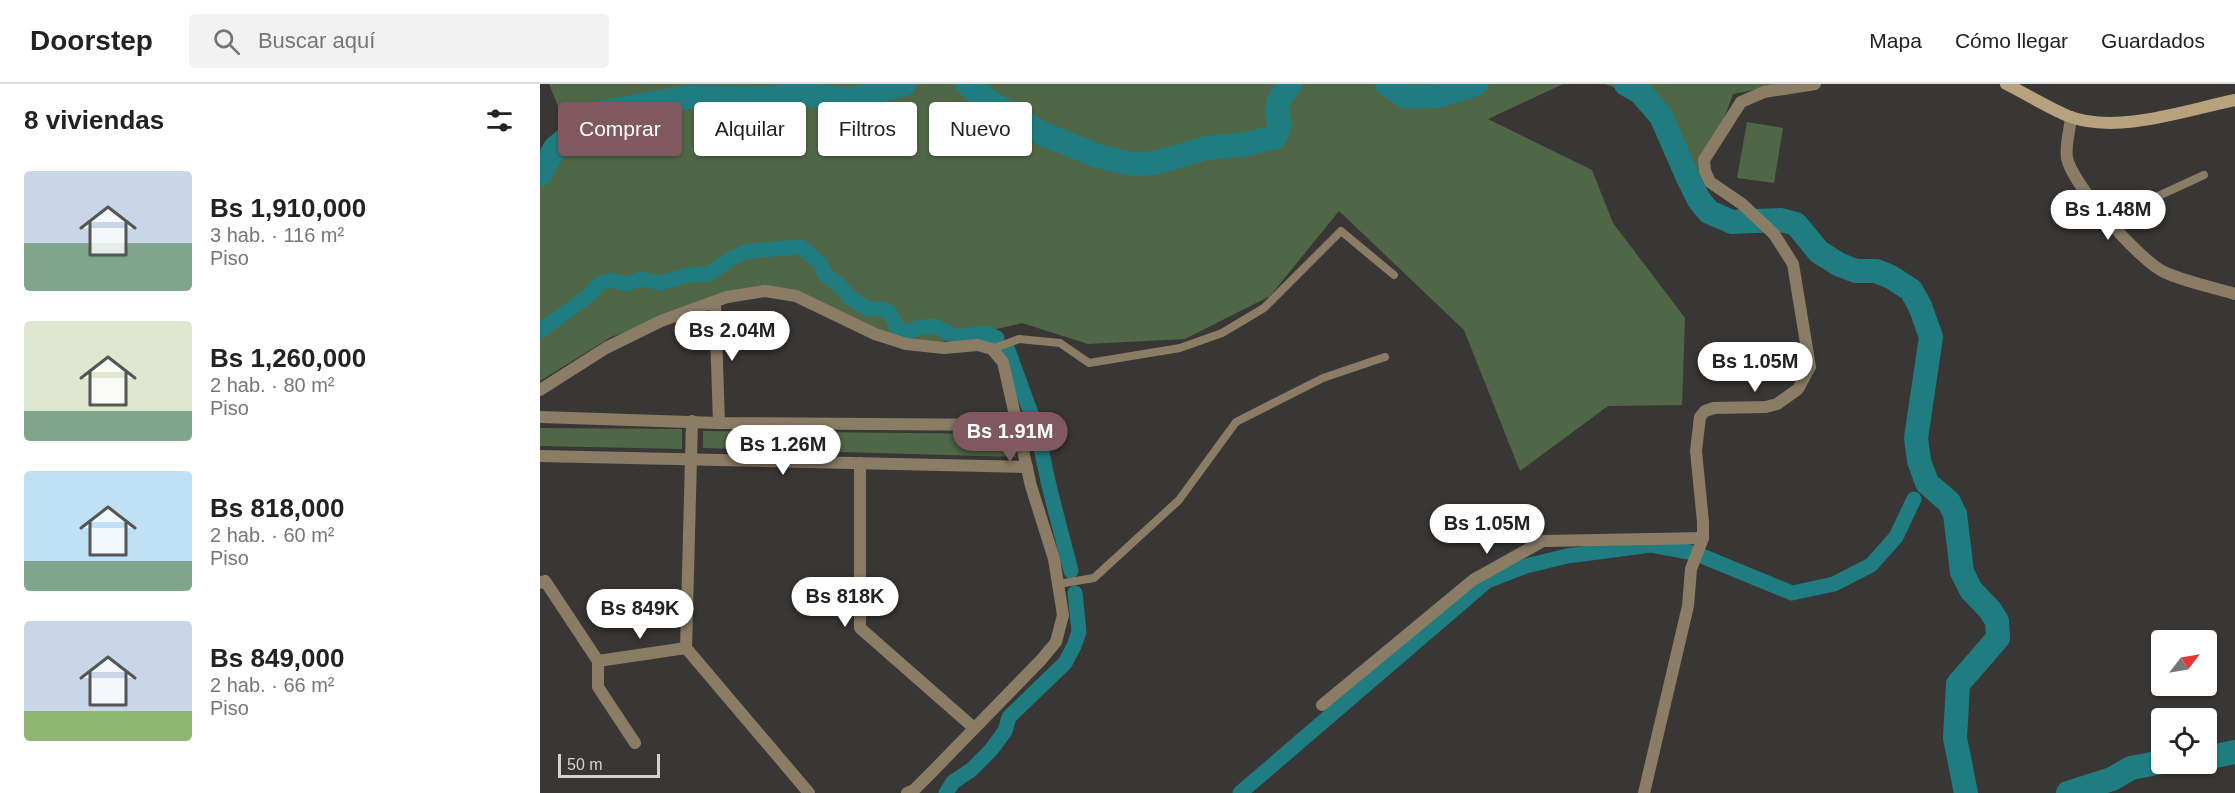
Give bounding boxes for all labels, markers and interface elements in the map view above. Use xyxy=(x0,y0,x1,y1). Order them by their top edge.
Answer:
search box xyxy=(189,14,609,68)
text: Doorstep xyxy=(30,25,153,56)
icon: search xyxy=(210,25,243,58)
text: Buscar aquí xyxy=(258,28,375,53)
text: Mapa xyxy=(1869,29,1922,52)
text: Cómo llegar xyxy=(1955,29,2068,52)
text: Guardados xyxy=(2101,29,2205,52)
chip: Comprar xyxy=(558,102,682,156)
chip: Alquilar xyxy=(694,102,806,156)
chip: Filtros xyxy=(818,102,917,156)
chip: Nuevo xyxy=(929,102,1032,156)
icon: filters xyxy=(483,104,516,137)
text: 8 viviendas xyxy=(24,105,164,135)
pin: Bs 1.48M xyxy=(2046,190,2170,241)
text: Bs 1,910,000 xyxy=(210,193,366,223)
icon: home xyxy=(72,195,144,267)
text: Bs 1.48M xyxy=(2065,198,2151,220)
text: 3 hab. · 116 m² xyxy=(210,224,344,246)
text: Piso xyxy=(210,247,249,269)
pin: Bs 2.04M xyxy=(670,311,794,362)
text: Bs 2.04M xyxy=(689,319,775,341)
pin: Bs 1.05M xyxy=(1693,342,1817,393)
text: Bs 1,260,000 xyxy=(210,343,366,373)
icon: home xyxy=(72,345,144,417)
text: Bs 1.05M xyxy=(1712,350,1798,372)
text: 2 hab. · 80 m² xyxy=(210,374,335,396)
text: Piso xyxy=(210,397,249,419)
pin: Bs 1.91M xyxy=(948,412,1072,463)
text: Bs 1.91M xyxy=(967,420,1053,442)
pin: Bs 1.26M xyxy=(721,425,845,476)
text: Bs 1.26M xyxy=(740,433,826,455)
text: Bs 818,000 xyxy=(210,493,344,523)
icon: home xyxy=(72,495,144,567)
pin: Bs 1.05M xyxy=(1425,504,1549,555)
text: Bs 1.05M xyxy=(1444,512,1530,534)
text: 2 hab. · 60 m² xyxy=(210,524,335,546)
text: Piso xyxy=(210,547,249,569)
pin: Bs 818K xyxy=(790,577,900,628)
text: Bs 818K xyxy=(806,585,884,607)
pin: Bs 849K xyxy=(585,589,695,640)
text: Bs 849K xyxy=(601,597,679,619)
north arrow xyxy=(2151,630,2217,696)
map controls xyxy=(2151,630,2217,774)
text: Bs 849,000 xyxy=(210,643,344,673)
icon: home xyxy=(72,645,144,717)
text: 2 hab. · 66 m² xyxy=(210,674,335,696)
text: Piso xyxy=(210,697,249,719)
button: locate xyxy=(2151,708,2217,774)
scale bar xyxy=(558,751,660,778)
text: 50 m xyxy=(567,756,603,773)

